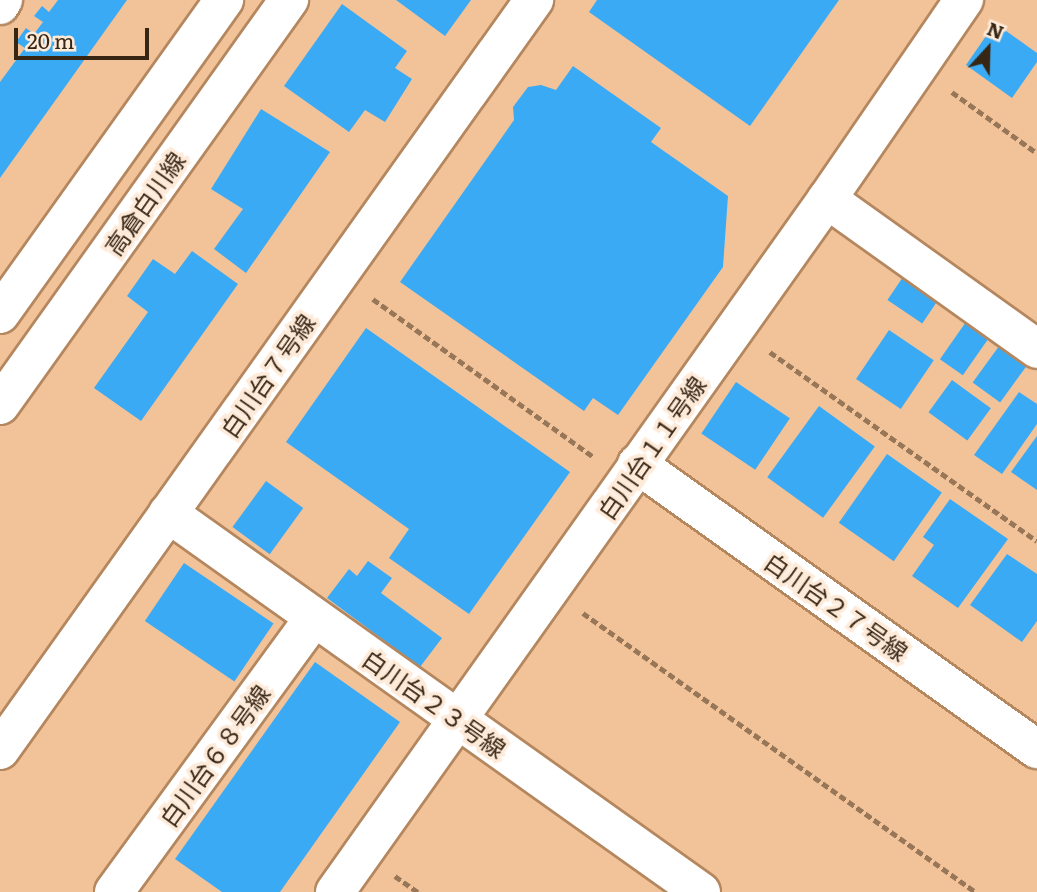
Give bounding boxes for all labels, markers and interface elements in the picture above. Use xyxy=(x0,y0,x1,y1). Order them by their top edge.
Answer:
scale bar xyxy=(18,14,152,58)
north arrow xyxy=(953,14,1023,84)
text: N xyxy=(983,14,1008,45)
text: 20 m xyxy=(27,24,74,55)
street label: 高倉白川線 xyxy=(98,146,190,260)
street label: 白川台７号線 xyxy=(214,308,320,442)
street label: 白川台１１号線 xyxy=(591,370,711,524)
street label: 白川台２７号線 xyxy=(760,546,914,666)
street label: 白川台２３号線 xyxy=(358,643,512,763)
street label: 白川台６８号線 xyxy=(153,679,275,831)

